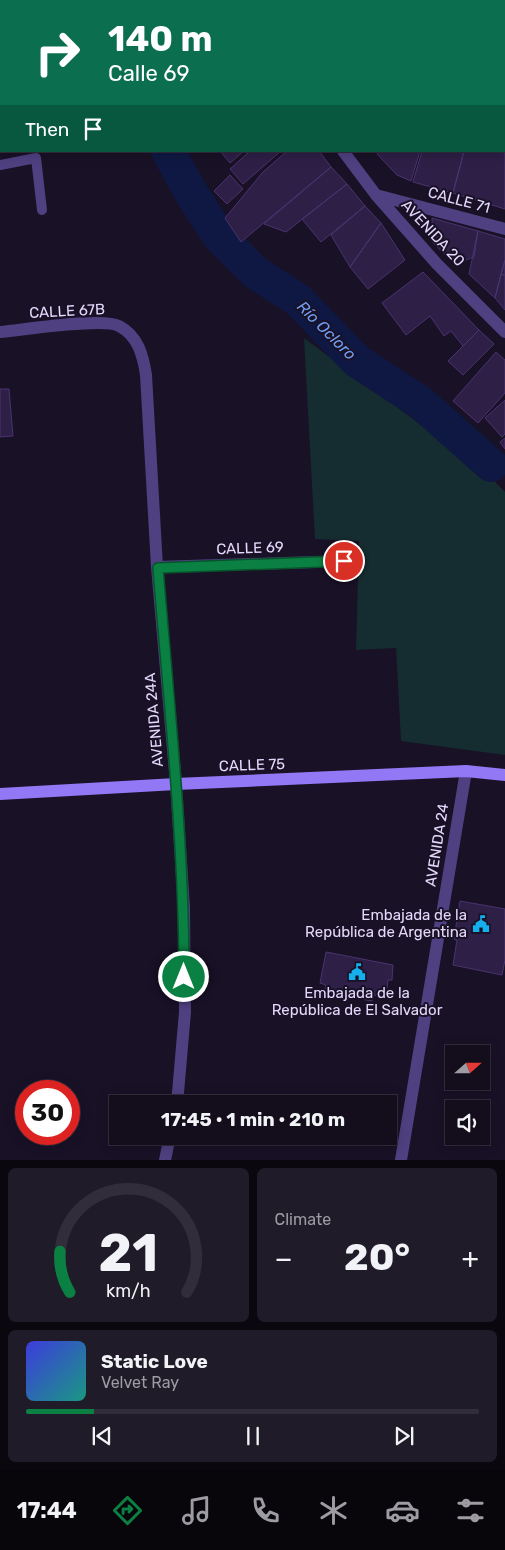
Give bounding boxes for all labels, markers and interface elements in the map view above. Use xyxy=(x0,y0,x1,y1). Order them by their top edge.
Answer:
text: 140 m xyxy=(108,18,213,60)
icon: right xyxy=(25,20,90,85)
text: Calle 69 xyxy=(108,60,190,87)
icon: arrive xyxy=(79,115,107,143)
text: Then xyxy=(25,118,69,141)
street label: CALLE 71 xyxy=(426,183,492,217)
street label: AVENIDA 20 xyxy=(398,196,468,270)
water label: Río Ocloro xyxy=(293,297,360,364)
street label: CALLE 67B xyxy=(29,300,105,322)
street label: CALLE 69 xyxy=(216,538,284,558)
pin xyxy=(323,540,365,582)
icon: arrive xyxy=(330,547,358,575)
street label: AVENIDA 24A xyxy=(141,672,167,768)
street label: CALLE 75 xyxy=(219,755,285,775)
street label: AVENIDA 24 xyxy=(422,802,452,888)
place label: Embajada de la República de Argentina xyxy=(305,906,467,941)
public building icon: Embajada de la República de Argentina xyxy=(471,914,491,934)
position arrow xyxy=(157,950,209,1002)
public building icon: Embajada de la República de El Salvador xyxy=(347,962,367,982)
place label: Embajada de la República de El Salvador xyxy=(272,984,443,1019)
north arrow xyxy=(445,1045,490,1090)
map controls xyxy=(445,1045,490,1145)
speed limit sign: 30 xyxy=(15,1080,80,1145)
button: sound xyxy=(445,1100,490,1145)
text: 17:45 · 1 min · 210 m xyxy=(161,1108,345,1131)
text: Climate xyxy=(275,1210,331,1229)
text: 21 xyxy=(98,1222,158,1284)
text: 20° xyxy=(344,1234,410,1280)
text: − xyxy=(275,1242,293,1275)
text: + xyxy=(462,1242,479,1275)
text: km/h xyxy=(106,1280,151,1301)
text: Static Love xyxy=(101,1350,208,1373)
text: Velvet Ray xyxy=(101,1373,179,1392)
icon: previous xyxy=(88,1422,116,1450)
icon: pause xyxy=(239,1422,267,1450)
icon: next xyxy=(390,1422,418,1450)
icon: directions xyxy=(110,1493,145,1528)
icon: music xyxy=(179,1493,214,1528)
icon: phone xyxy=(248,1493,283,1528)
icon: climate xyxy=(316,1493,351,1528)
icon: car xyxy=(385,1493,420,1528)
icon: filters xyxy=(453,1493,488,1528)
text: 17:44 xyxy=(17,1497,77,1524)

